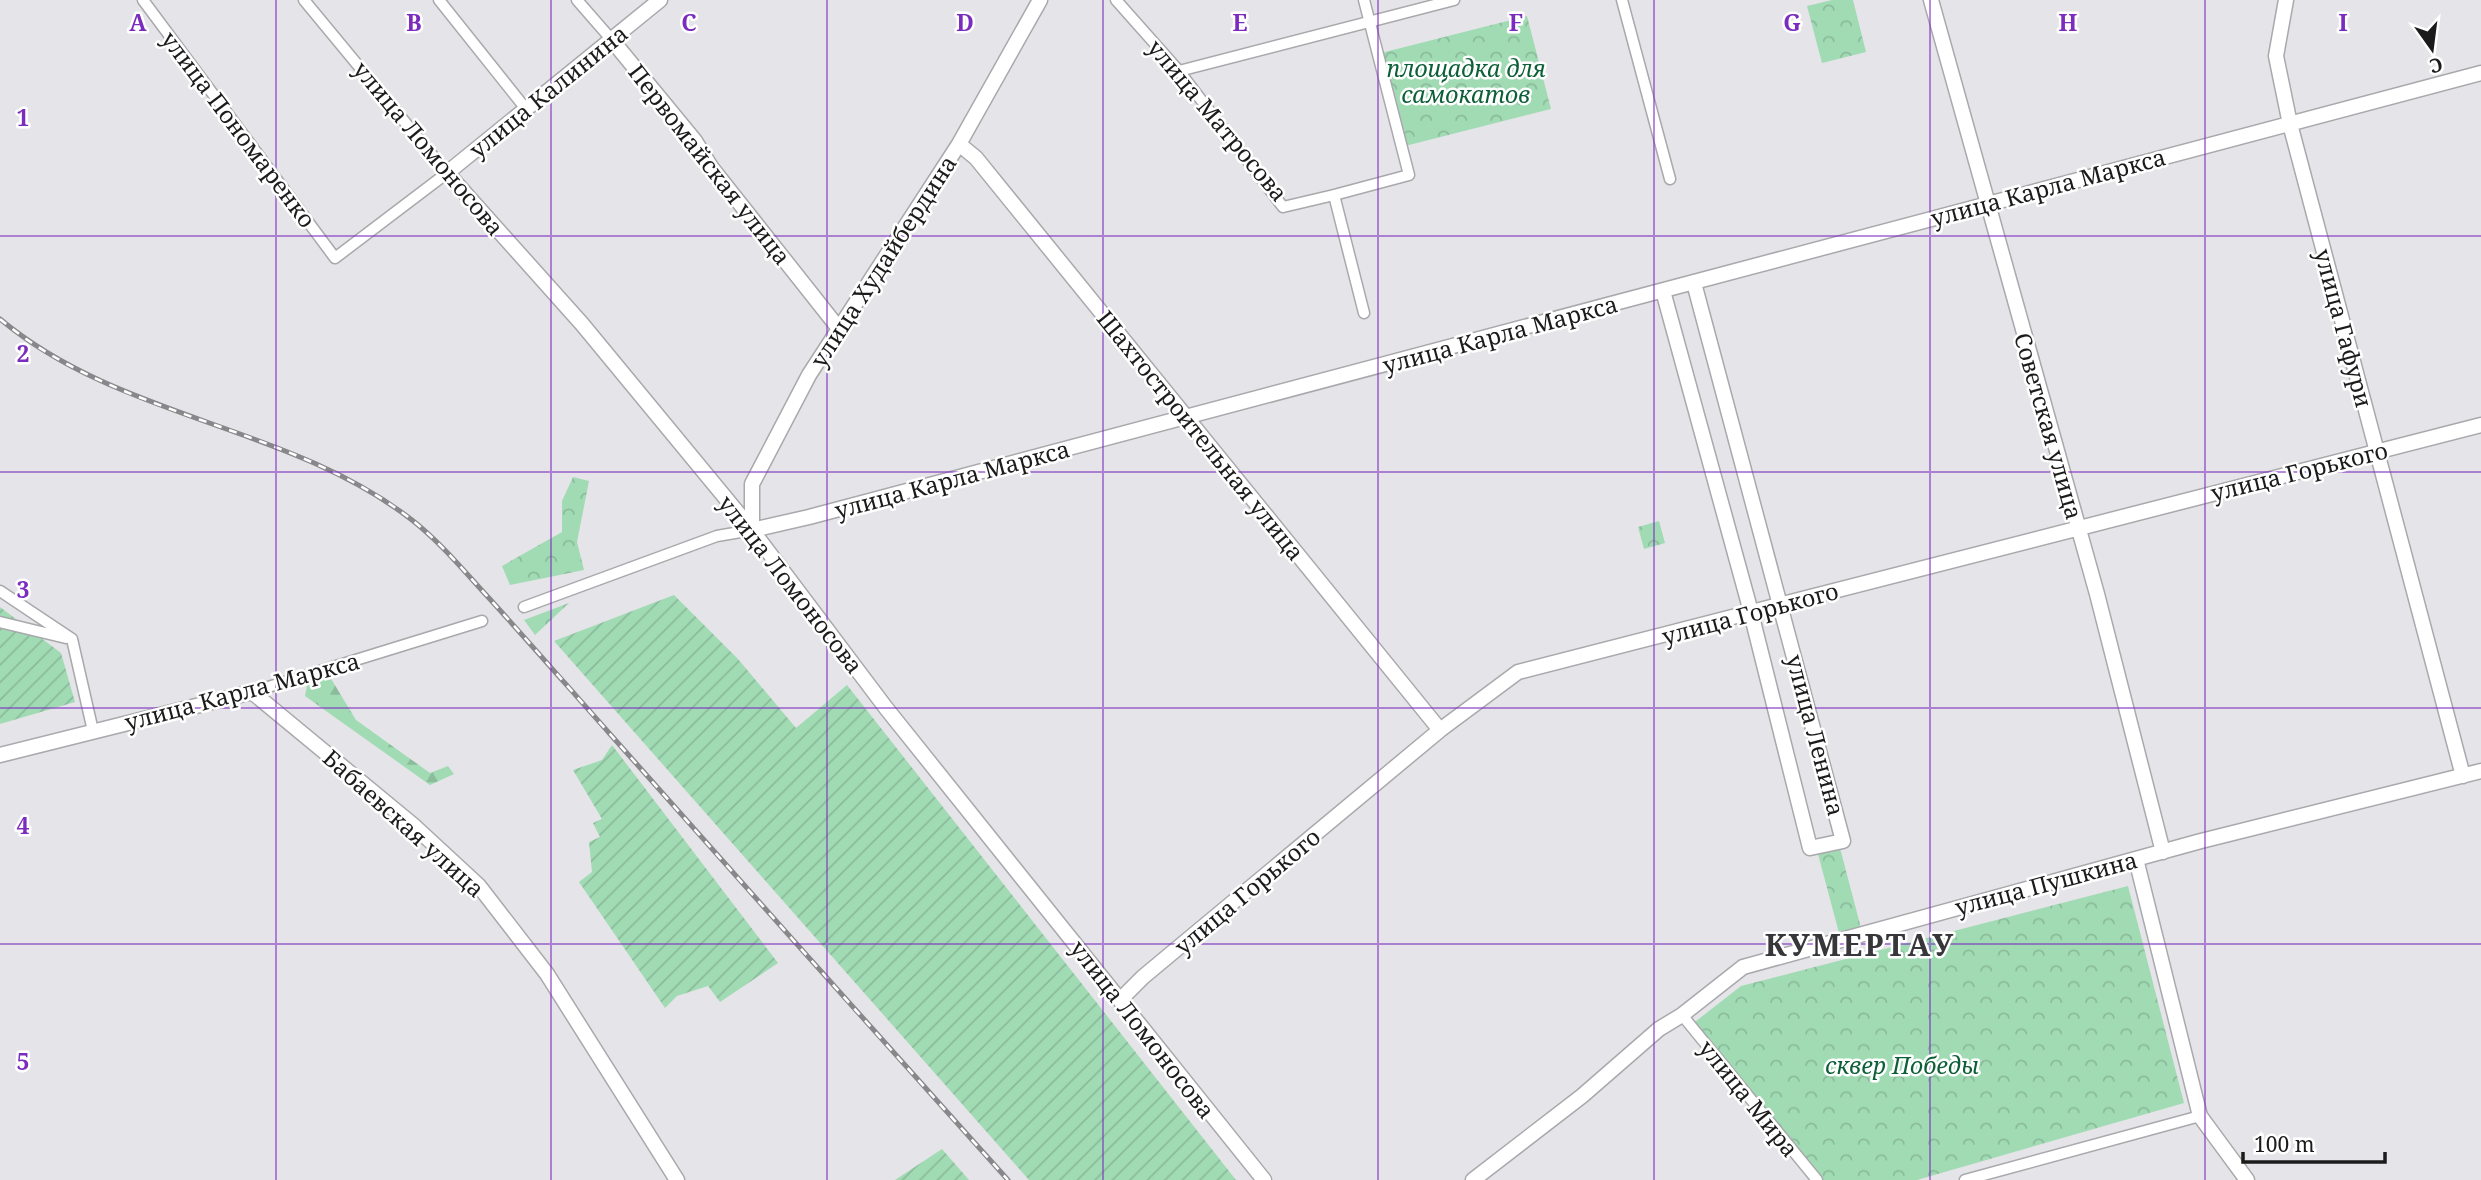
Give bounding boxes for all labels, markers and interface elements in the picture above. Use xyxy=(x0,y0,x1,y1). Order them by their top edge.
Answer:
text: A xyxy=(129,6,147,38)
text: B xyxy=(406,6,422,38)
text: C xyxy=(681,6,697,38)
text: D xyxy=(956,6,974,38)
text: E xyxy=(1232,6,1248,38)
text: F xyxy=(1509,6,1523,38)
text: G xyxy=(1783,6,1801,38)
text: H xyxy=(2059,6,2078,38)
text: I xyxy=(2338,6,2348,38)
north arrow xyxy=(2397,14,2467,84)
street label: улица Калинина xyxy=(462,17,634,165)
street label: улица Пономаренко xyxy=(154,24,324,234)
street label: улица Матросова xyxy=(1141,32,1295,208)
text: С xyxy=(2427,51,2445,80)
park label: площадка для самокатов xyxy=(1386,52,1546,110)
street label: улица Ломоносова xyxy=(347,54,511,242)
street label: Первомайская улица xyxy=(621,57,799,271)
text: 1 xyxy=(17,101,30,133)
street label: улица Карла Маркса xyxy=(1927,140,2169,234)
street label: улица Худайбердина xyxy=(802,149,964,373)
street label: улица Гафури xyxy=(2307,245,2381,411)
street label: улица Карла Маркса xyxy=(1379,287,1621,381)
street label: Шахтостроительная улица xyxy=(1090,303,1312,567)
street label: Советская улица xyxy=(2007,329,2091,523)
text: 2 xyxy=(17,337,30,369)
street label: улица Карла Маркса xyxy=(831,432,1073,526)
street label: улица Горького xyxy=(2207,434,2391,508)
street label: улица Ломоносова xyxy=(711,488,871,680)
text: 3 xyxy=(17,573,30,605)
street label: улица Горького xyxy=(1658,574,1842,652)
street label: улица Карла Маркса xyxy=(121,644,363,738)
street label: улица Ленина xyxy=(1779,651,1853,819)
street label: Бабаевская улица xyxy=(316,742,492,904)
text: 4 xyxy=(17,809,30,841)
street label: улица Горького xyxy=(1167,820,1327,962)
street label: улица Пушкина xyxy=(1951,843,2141,923)
district label: КУМЕРТАУ xyxy=(1765,924,1955,965)
street label: улица Ломоносова xyxy=(1063,933,1223,1125)
street label: улица Мира xyxy=(1692,1033,1806,1163)
text: 5 xyxy=(17,1045,30,1077)
park label: сквер Победы xyxy=(1825,1049,1979,1081)
scale bar xyxy=(2243,1120,2385,1164)
text: 100 m xyxy=(2254,1130,2315,1158)

